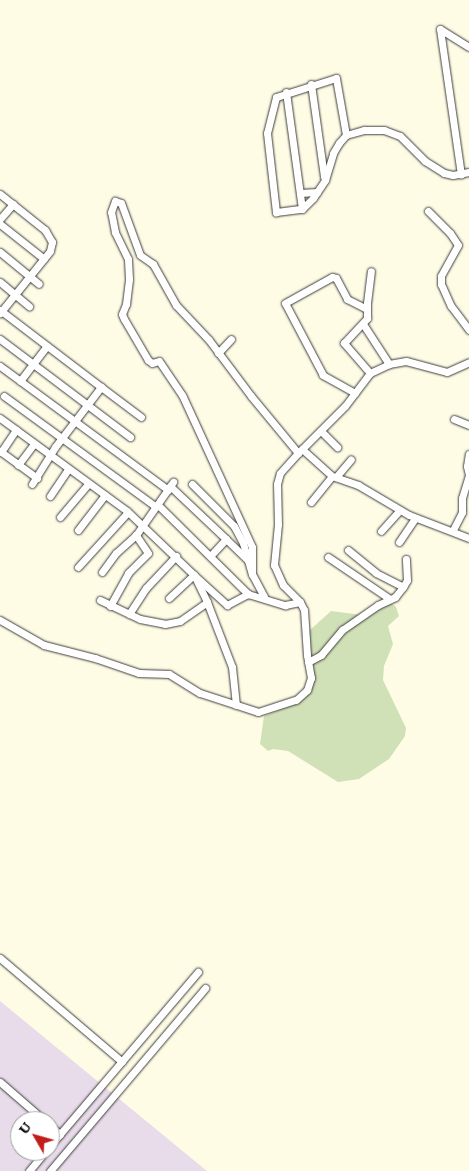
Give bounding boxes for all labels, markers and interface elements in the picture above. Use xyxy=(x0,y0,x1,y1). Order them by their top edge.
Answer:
north arrow xyxy=(10,1111,60,1161)
text: U xyxy=(13,1117,35,1138)

